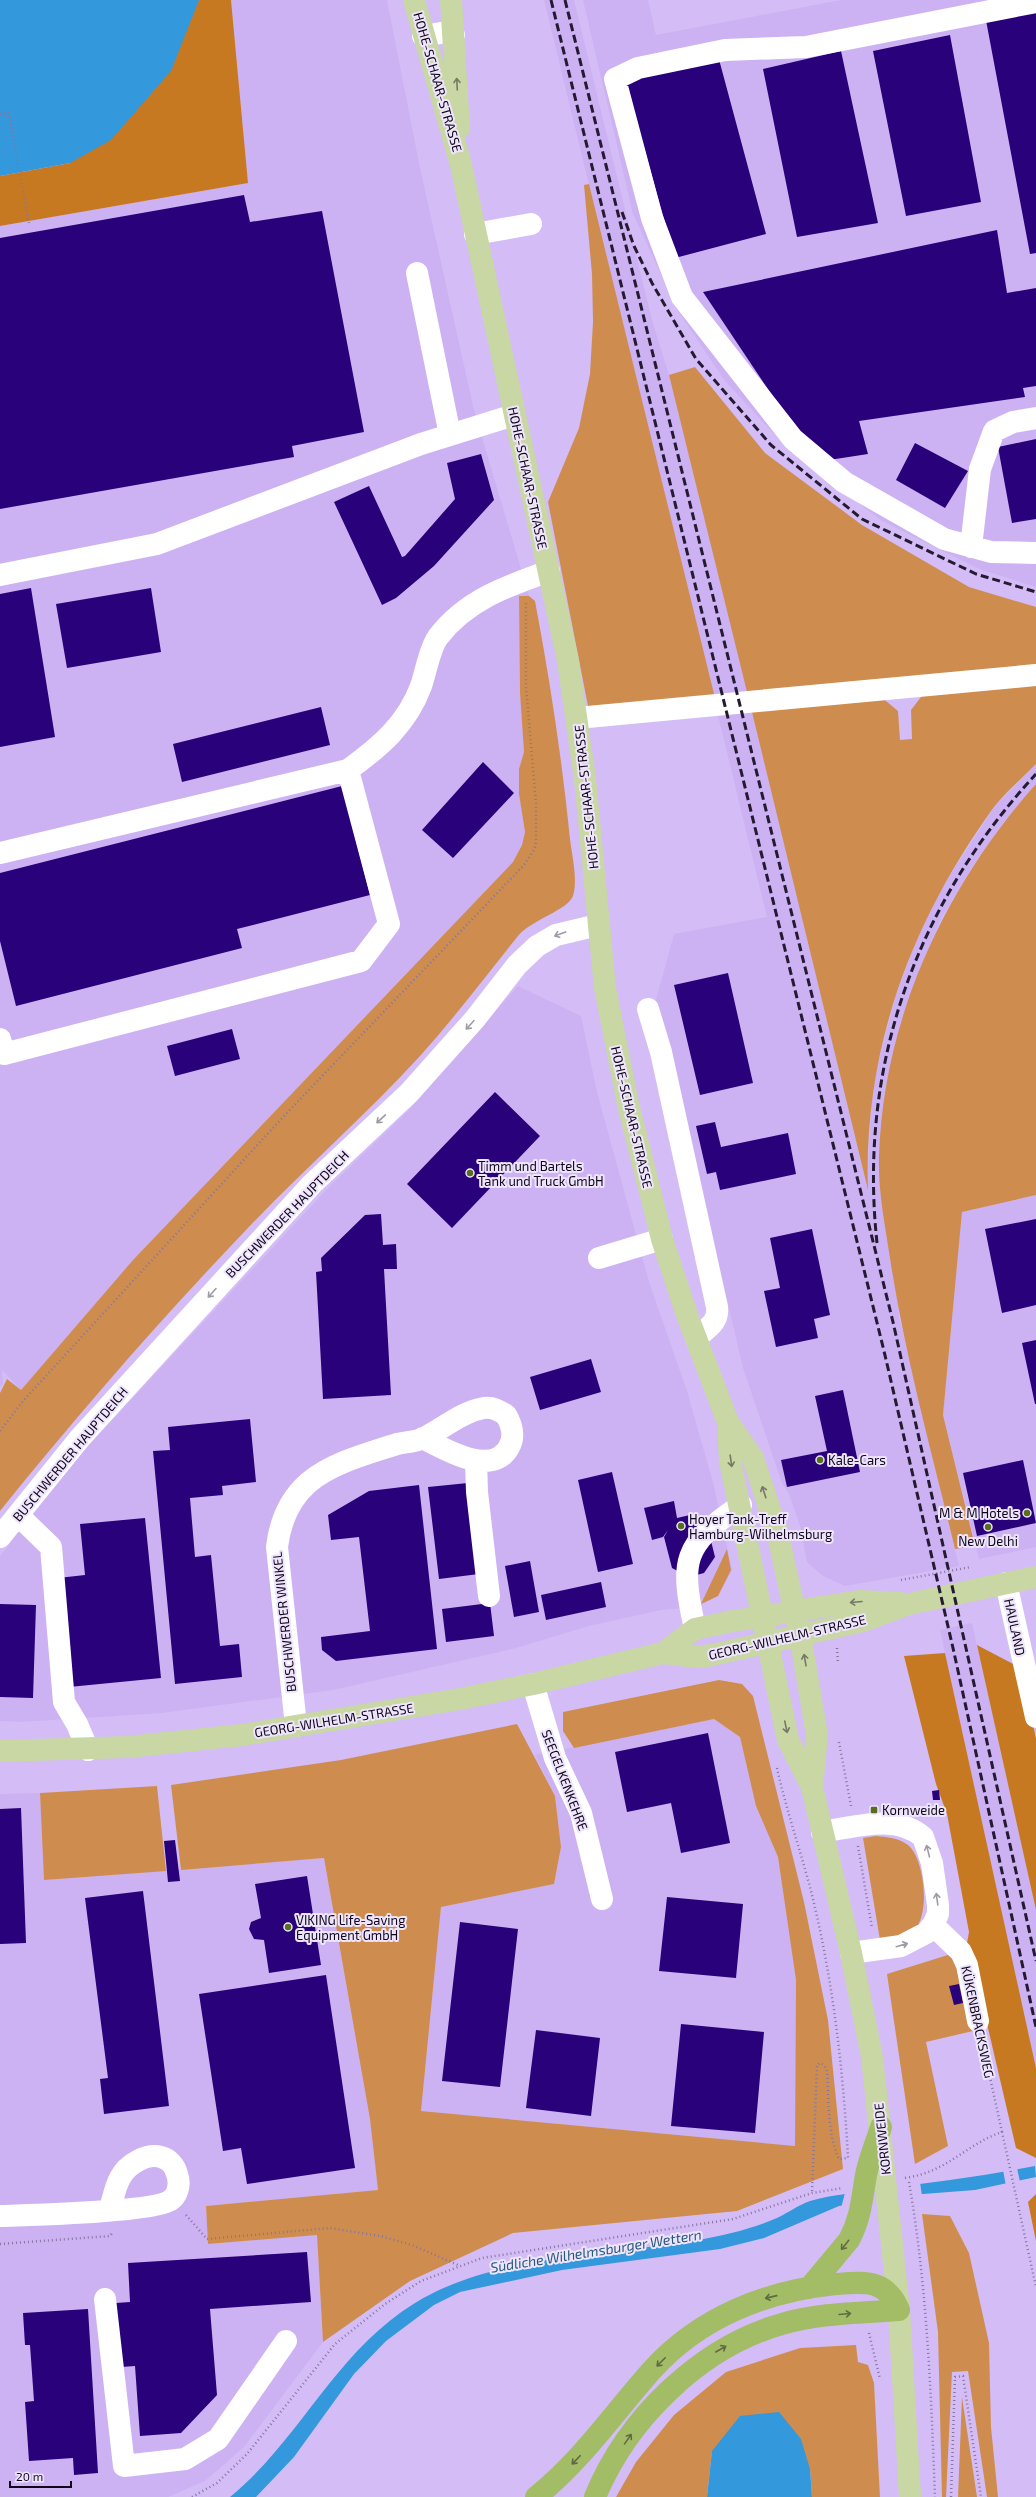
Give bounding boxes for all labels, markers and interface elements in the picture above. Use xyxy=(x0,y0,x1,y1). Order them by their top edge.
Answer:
street label: HOHE-SCHAAR-STRASSE xyxy=(410,10,466,154)
one-way arrow xyxy=(453,78,460,91)
street label: HOHE-SCHAAR-STRASSE xyxy=(505,405,551,551)
street label: HOHE-SCHAAR-STRASSE xyxy=(570,724,602,870)
one-way arrow xyxy=(555,931,567,939)
one-way arrow xyxy=(465,1020,475,1030)
street label: HOHE-SCHAAR-STRASSE xyxy=(608,1045,656,1189)
one-way arrow xyxy=(376,1115,386,1124)
street label: BUSCHWERDER HAUPTDEICH xyxy=(222,1147,352,1281)
place label: Timm und Bartels Tank und Truck GmbH xyxy=(478,1158,604,1189)
marker: Timm und Bartels Tank und Truck GmbH xyxy=(465,1168,475,1178)
one-way arrow xyxy=(208,1288,217,1298)
street label: BUSCHWERDER HAUPTDEICH xyxy=(9,1384,131,1524)
place label: Kale-Cars xyxy=(828,1452,886,1468)
one-way arrow xyxy=(727,1454,735,1467)
marker: Kale-Cars xyxy=(815,1455,825,1465)
one-way arrow xyxy=(760,1485,767,1498)
place label: M & M Hotels xyxy=(939,1505,1019,1521)
marker: M & M Hotels xyxy=(1022,1508,1032,1518)
place label: Hoyer Tank-Treff Hamburg-Wilhelmsburg xyxy=(689,1511,832,1542)
marker: Hoyer Tank-Treff Hamburg-Wilhelmsburg xyxy=(676,1521,686,1531)
marker: New Delhi xyxy=(983,1522,993,1532)
place label: New Delhi xyxy=(958,1533,1018,1549)
street label: BUSCHWERDER WINKEL xyxy=(269,1551,299,1693)
street label: HAULAND xyxy=(1001,1597,1029,1657)
one-way arrow xyxy=(850,1599,863,1606)
street label: GEORG-WILHELM-STRASSE xyxy=(707,1611,867,1663)
one-way arrow xyxy=(800,1654,808,1667)
street label: GEORG-WILHELM-STRASSE xyxy=(253,1700,415,1740)
one-way arrow xyxy=(782,1721,790,1734)
street label: SEEGELKENKEHRE xyxy=(538,1727,592,1833)
place label: Kornweide xyxy=(882,1802,945,1818)
marker: Kornweide xyxy=(869,1805,879,1815)
one-way arrow xyxy=(924,1844,932,1857)
one-way arrow xyxy=(933,1893,941,1906)
place label: VIKING Life-Saving Equipment GmbH xyxy=(296,1912,405,1943)
marker: VIKING Life-Saving Equipment GmbH xyxy=(283,1922,293,1932)
one-way arrow xyxy=(895,1941,908,1948)
street label: KÜKENBRACKSWEG xyxy=(958,1964,998,2080)
street label: KORNWEIDE xyxy=(870,2102,894,2176)
water label: Südliche Wilhelmsburger Wettern xyxy=(489,2225,703,2276)
one-way arrow xyxy=(841,2239,850,2250)
one-way arrow xyxy=(765,2293,778,2301)
one-way arrow xyxy=(838,2311,851,2318)
one-way arrow xyxy=(715,2345,727,2353)
one-way arrow xyxy=(656,2357,666,2367)
one-way arrow xyxy=(624,2433,632,2444)
one-way arrow xyxy=(571,2455,581,2465)
scale bar xyxy=(10,2463,71,2489)
text: 20 m xyxy=(16,2469,43,2483)

